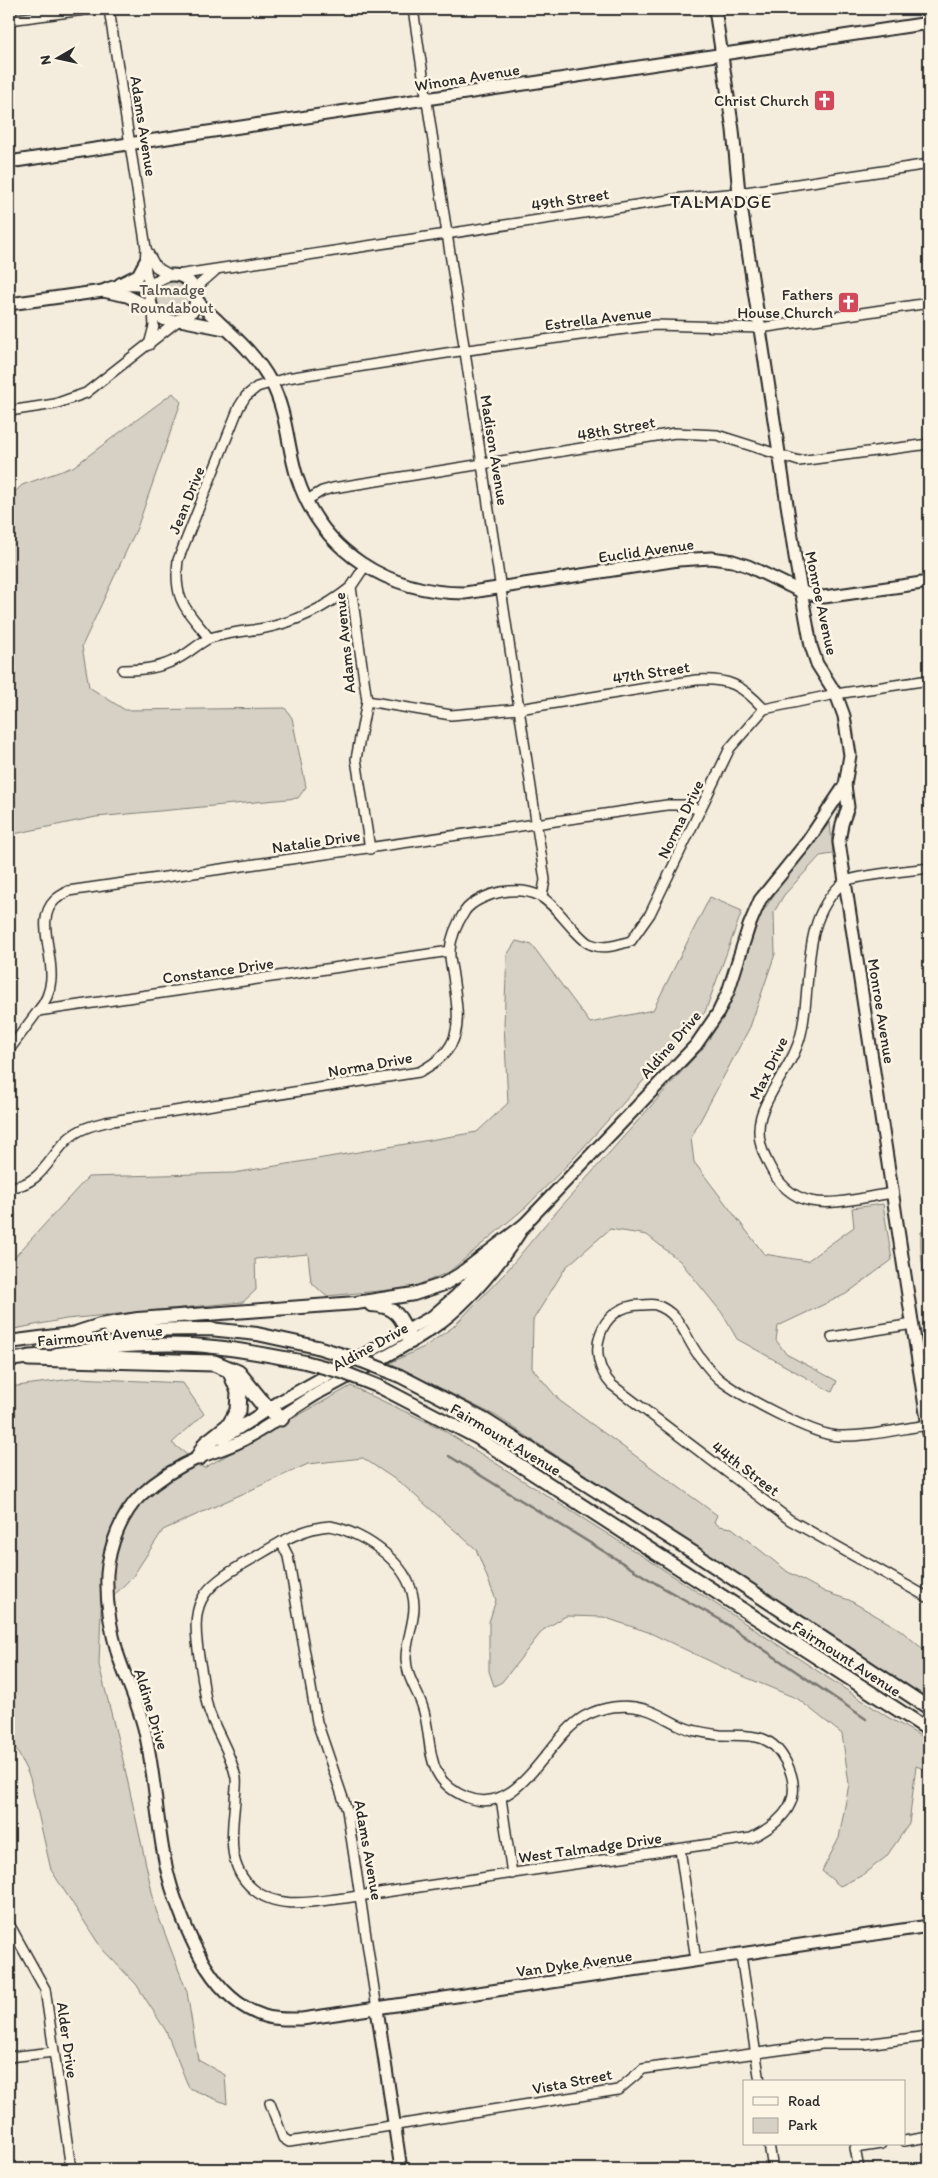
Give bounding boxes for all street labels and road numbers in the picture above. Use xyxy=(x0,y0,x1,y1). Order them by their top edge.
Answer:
street label: Winona Avenue xyxy=(413,60,521,95)
street label: Adams Avenue xyxy=(126,75,161,178)
street label: 49th Street xyxy=(530,184,610,215)
street label: Estrella Avenue xyxy=(544,303,652,334)
street label: Madison Avenue xyxy=(476,393,513,507)
street label: 48th Street xyxy=(576,412,657,445)
street label: Jean Drive xyxy=(164,464,209,537)
street label: Euclid Avenue xyxy=(597,534,695,567)
street label: Monroe Avenue xyxy=(801,549,842,657)
street label: Adams Avenue xyxy=(330,592,359,694)
street label: 47th Street xyxy=(611,657,691,688)
street label: Norma Drive xyxy=(653,777,708,862)
street label: Natalie Drive xyxy=(271,826,362,857)
street label: Constance Drive xyxy=(161,953,275,988)
street label: Monroe Avenue xyxy=(864,957,899,1065)
street label: Aldine Drive xyxy=(636,1006,705,1082)
street label: Max Drive xyxy=(745,1033,792,1103)
street label: Norma Drive xyxy=(326,1048,414,1081)
street label: Aldine Drive xyxy=(329,1318,411,1375)
street label: Fairmount Avenue xyxy=(37,1321,164,1350)
street label: Fairmount Avenue xyxy=(447,1399,565,1480)
street label: 44th Street xyxy=(708,1437,783,1500)
street label: Fairmount Avenue xyxy=(789,1616,905,1701)
street label: Aldine Drive xyxy=(130,1666,173,1752)
street label: Adams Avenue xyxy=(350,1799,387,1902)
street label: West Talmadge Drive xyxy=(517,1828,663,1867)
street label: Van Dyke Avenue xyxy=(515,1946,633,1981)
street label: Alder Drive xyxy=(53,2001,82,2080)
street label: Vista Street xyxy=(531,2064,614,2099)

